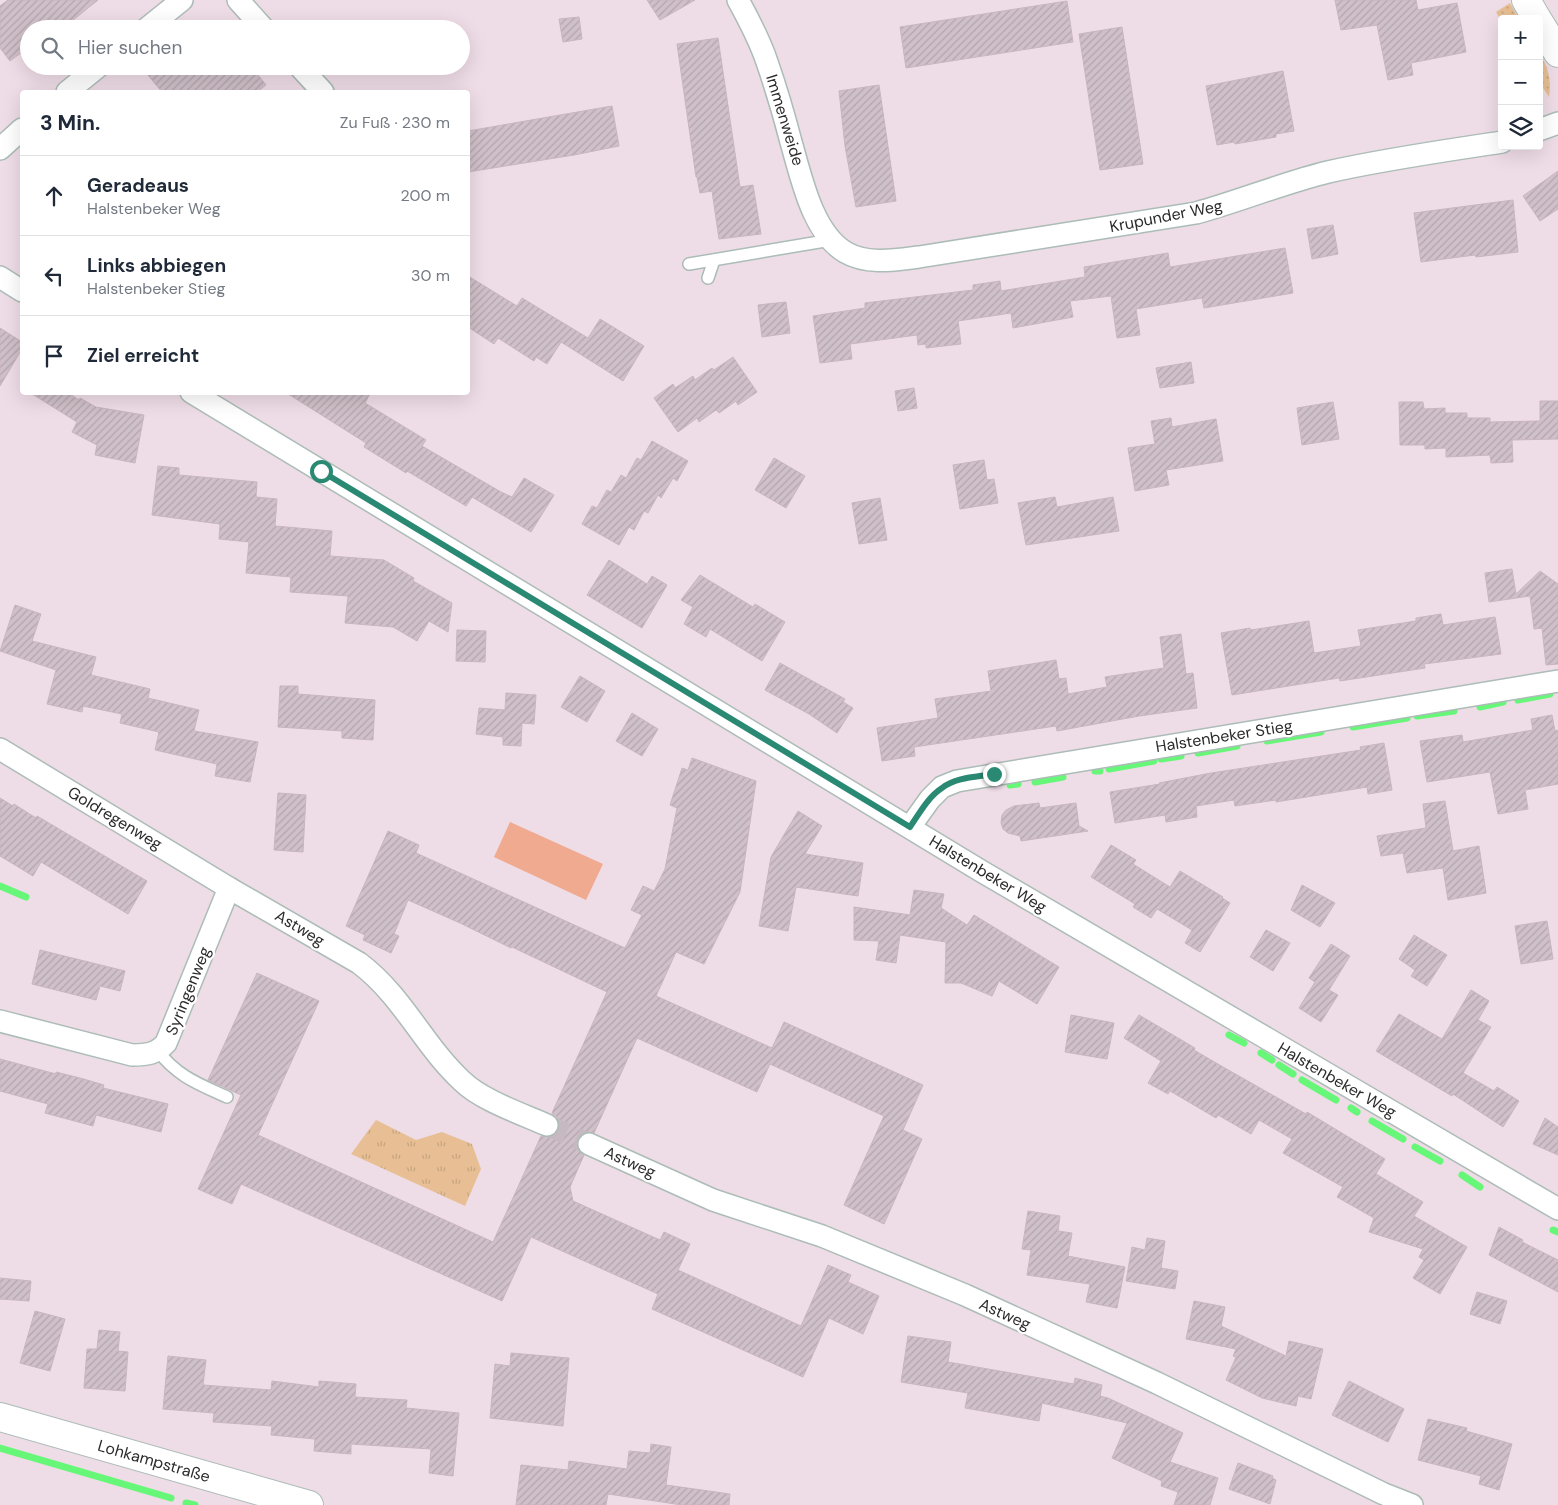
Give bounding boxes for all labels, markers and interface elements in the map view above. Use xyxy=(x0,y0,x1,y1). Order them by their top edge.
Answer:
map controls xyxy=(1498,15,1543,150)
button: + xyxy=(1498,15,1543,60)
search box xyxy=(20,20,470,75)
icon: search xyxy=(38,34,66,62)
text: Hier suchen xyxy=(78,35,182,60)
button: − xyxy=(1498,60,1543,105)
street label: Immenweide xyxy=(761,72,809,168)
button: layers xyxy=(1498,105,1543,150)
text: 3 Min. xyxy=(40,109,100,137)
text: Zu Fuß · 230 m xyxy=(340,112,450,133)
text: Geradeaus xyxy=(87,173,189,198)
icon: ahead xyxy=(40,182,68,210)
text: 200 m xyxy=(401,185,450,206)
street label: Krupunder Weg xyxy=(1108,195,1224,237)
text: Halstenbeker Weg xyxy=(87,198,221,219)
text: Links abbiegen xyxy=(87,253,226,278)
icon: left xyxy=(40,262,68,290)
text: 30 m xyxy=(411,265,450,286)
text: Halstenbeker Stieg xyxy=(87,278,225,299)
icon: arrive xyxy=(40,342,68,370)
text: Ziel erreicht xyxy=(87,343,199,368)
route start xyxy=(310,460,333,483)
street label: Halstenbeker Stieg xyxy=(1154,715,1294,757)
route end xyxy=(983,763,1006,786)
street label: Goldregenweg xyxy=(64,782,166,854)
street label: Halstenbeker Weg xyxy=(925,831,1051,917)
street label: Astweg xyxy=(271,905,329,951)
street label: Syringenweg xyxy=(161,943,215,1038)
street label: Halstenbeker Weg xyxy=(1274,1037,1400,1123)
street label: Astweg xyxy=(601,1141,659,1183)
street label: Astweg xyxy=(976,1293,1034,1335)
street label: Lohkampstraße xyxy=(95,1435,213,1487)

